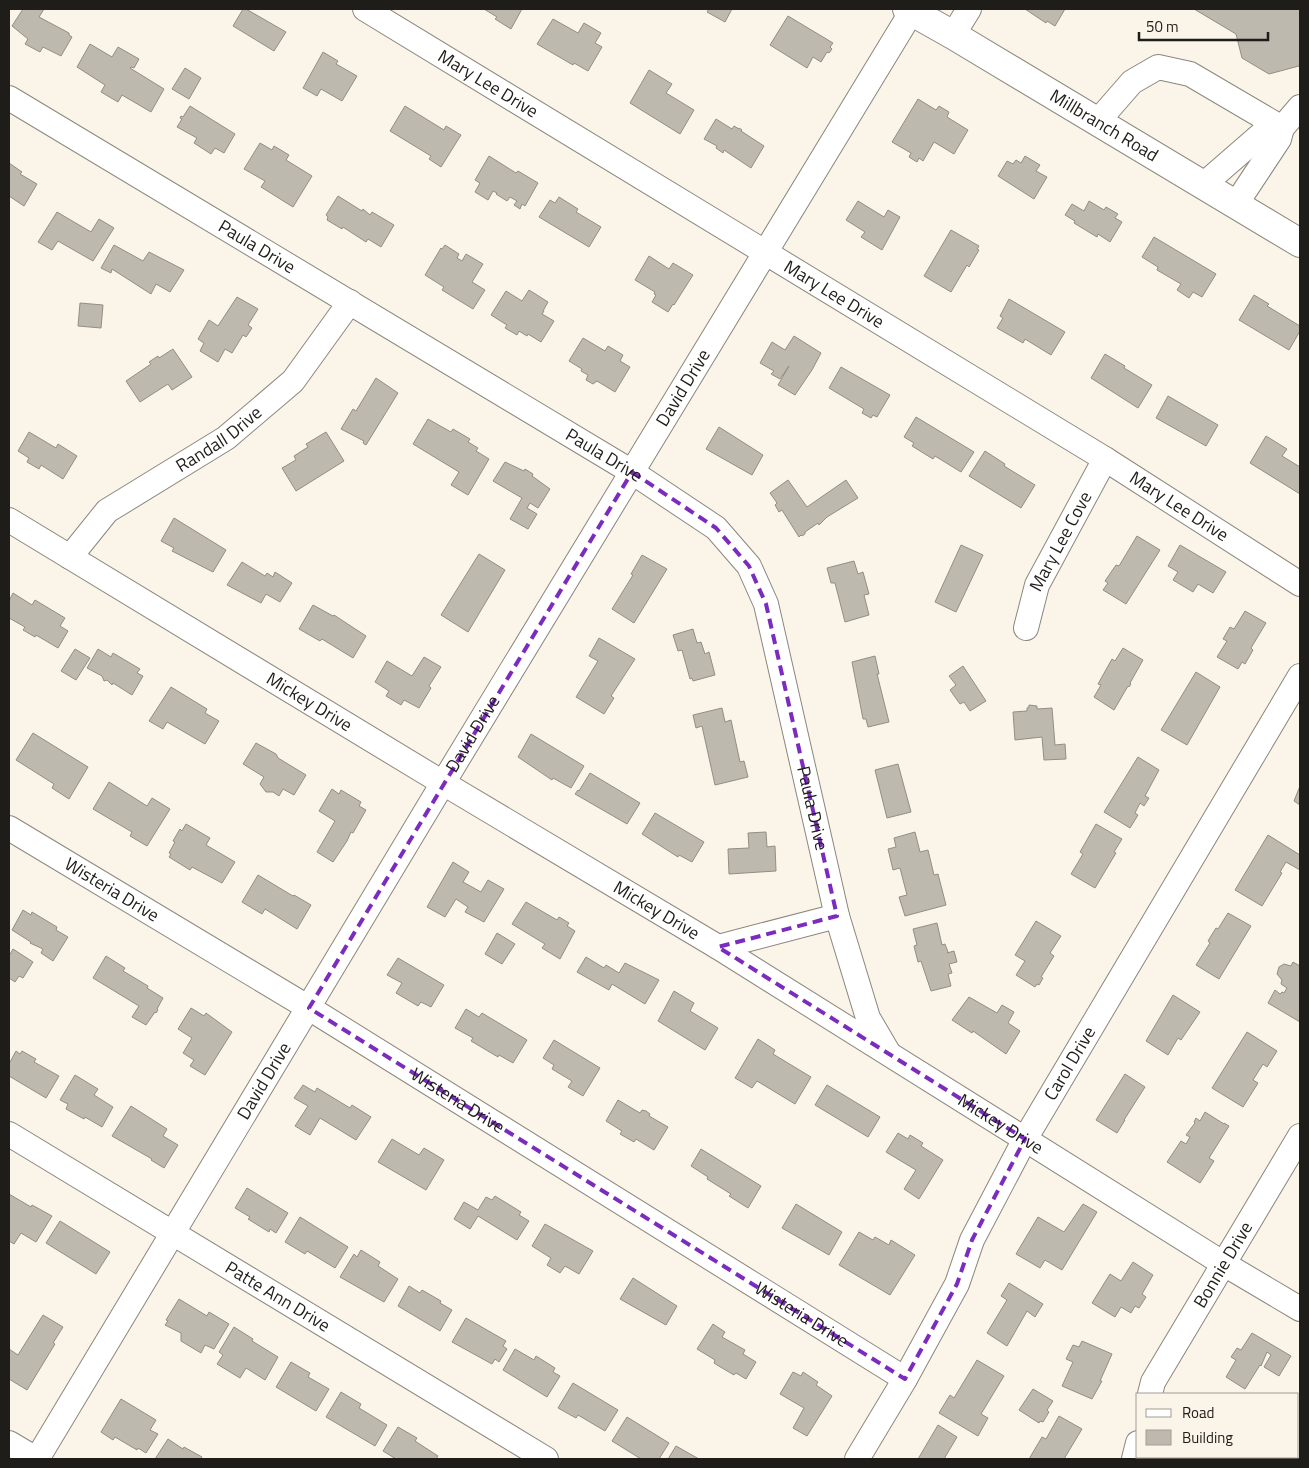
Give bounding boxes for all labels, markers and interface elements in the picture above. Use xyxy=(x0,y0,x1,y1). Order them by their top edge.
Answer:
scale bar xyxy=(1139,10,1268,42)
text: 50 m xyxy=(1146,15,1179,38)
street label: Mary Lee Drive xyxy=(433,42,544,124)
street label: Millbranch Road xyxy=(1045,82,1164,168)
street label: Paula Drive xyxy=(213,213,301,280)
street label: Mary Lee Drive xyxy=(779,253,890,335)
street label: David Drive xyxy=(649,344,717,431)
street label: Randall Drive xyxy=(170,399,267,479)
street label: Paula Drive xyxy=(561,421,648,488)
street label: Mary Lee Drive xyxy=(1124,464,1234,548)
street label: Mary Lee Cove xyxy=(1022,486,1098,596)
street label: Mickey Drive xyxy=(261,665,358,738)
street label: David Drive xyxy=(439,690,506,777)
street label: Paula Drive xyxy=(790,763,836,853)
street label: Wisteria Drive xyxy=(60,850,165,928)
street label: Mickey Drive xyxy=(608,874,705,946)
street label: Carol Drive xyxy=(1037,1021,1102,1105)
street label: David Drive xyxy=(230,1037,297,1125)
street label: Wisteria Drive xyxy=(406,1061,510,1140)
street label: Mickey Drive xyxy=(953,1087,1049,1161)
street label: Bonnie Drive xyxy=(1186,1216,1259,1313)
street label: Patte Ann Drive xyxy=(220,1254,336,1338)
street label: Wisteria Drive xyxy=(750,1275,854,1354)
legend xyxy=(1136,1393,1299,1458)
text: Road xyxy=(1182,1401,1214,1424)
text: Building xyxy=(1182,1426,1233,1449)

